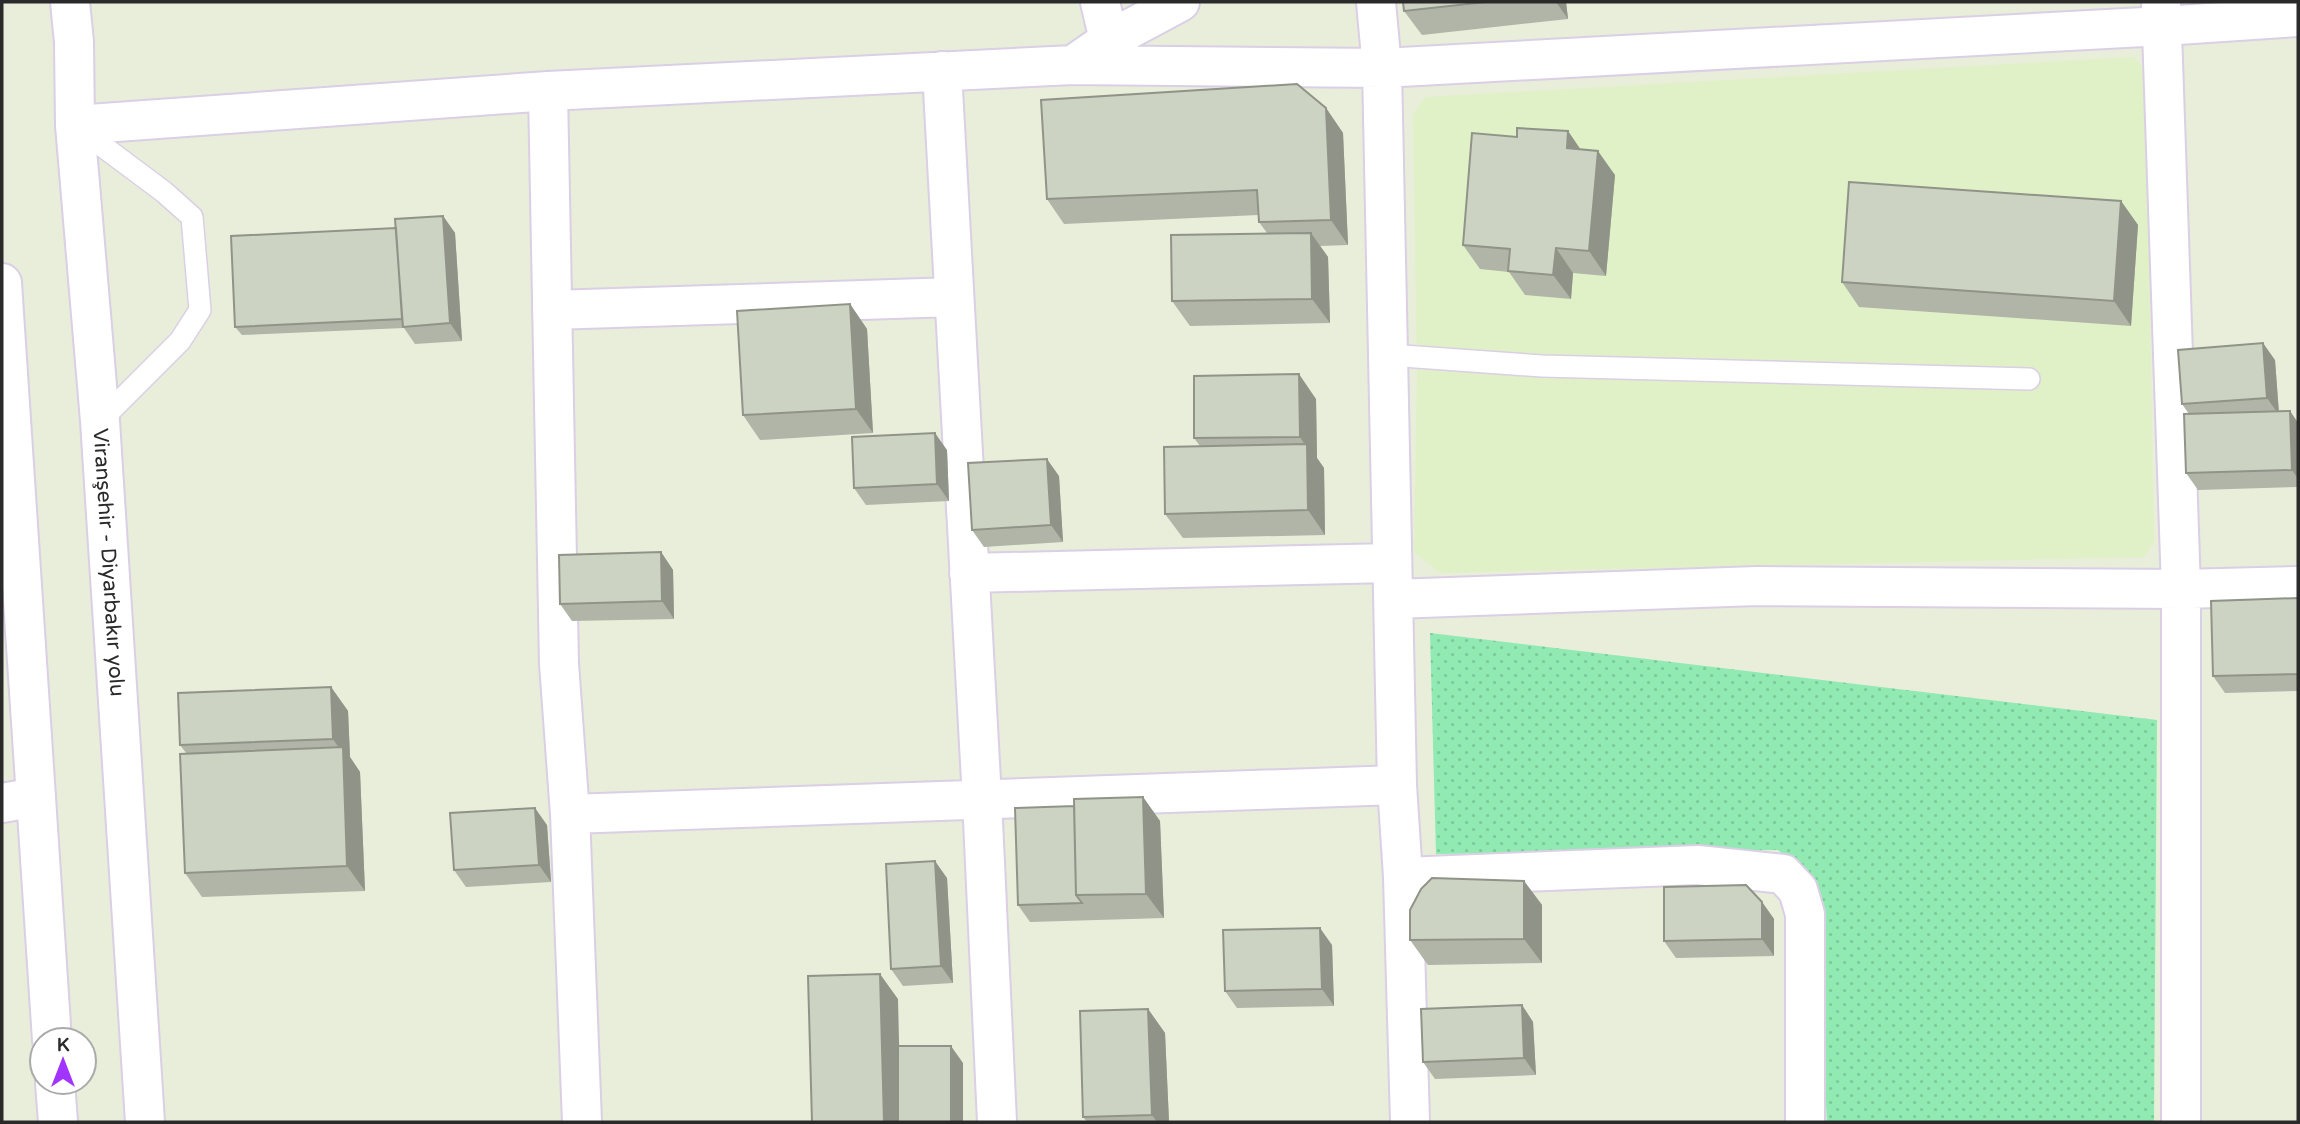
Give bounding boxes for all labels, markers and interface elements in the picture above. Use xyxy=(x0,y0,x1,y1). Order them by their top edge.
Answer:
street label: Viranşehir - Diyarbakır yolu xyxy=(88,427,130,697)
north arrow xyxy=(28,1026,98,1096)
text: K xyxy=(57,1034,70,1056)

